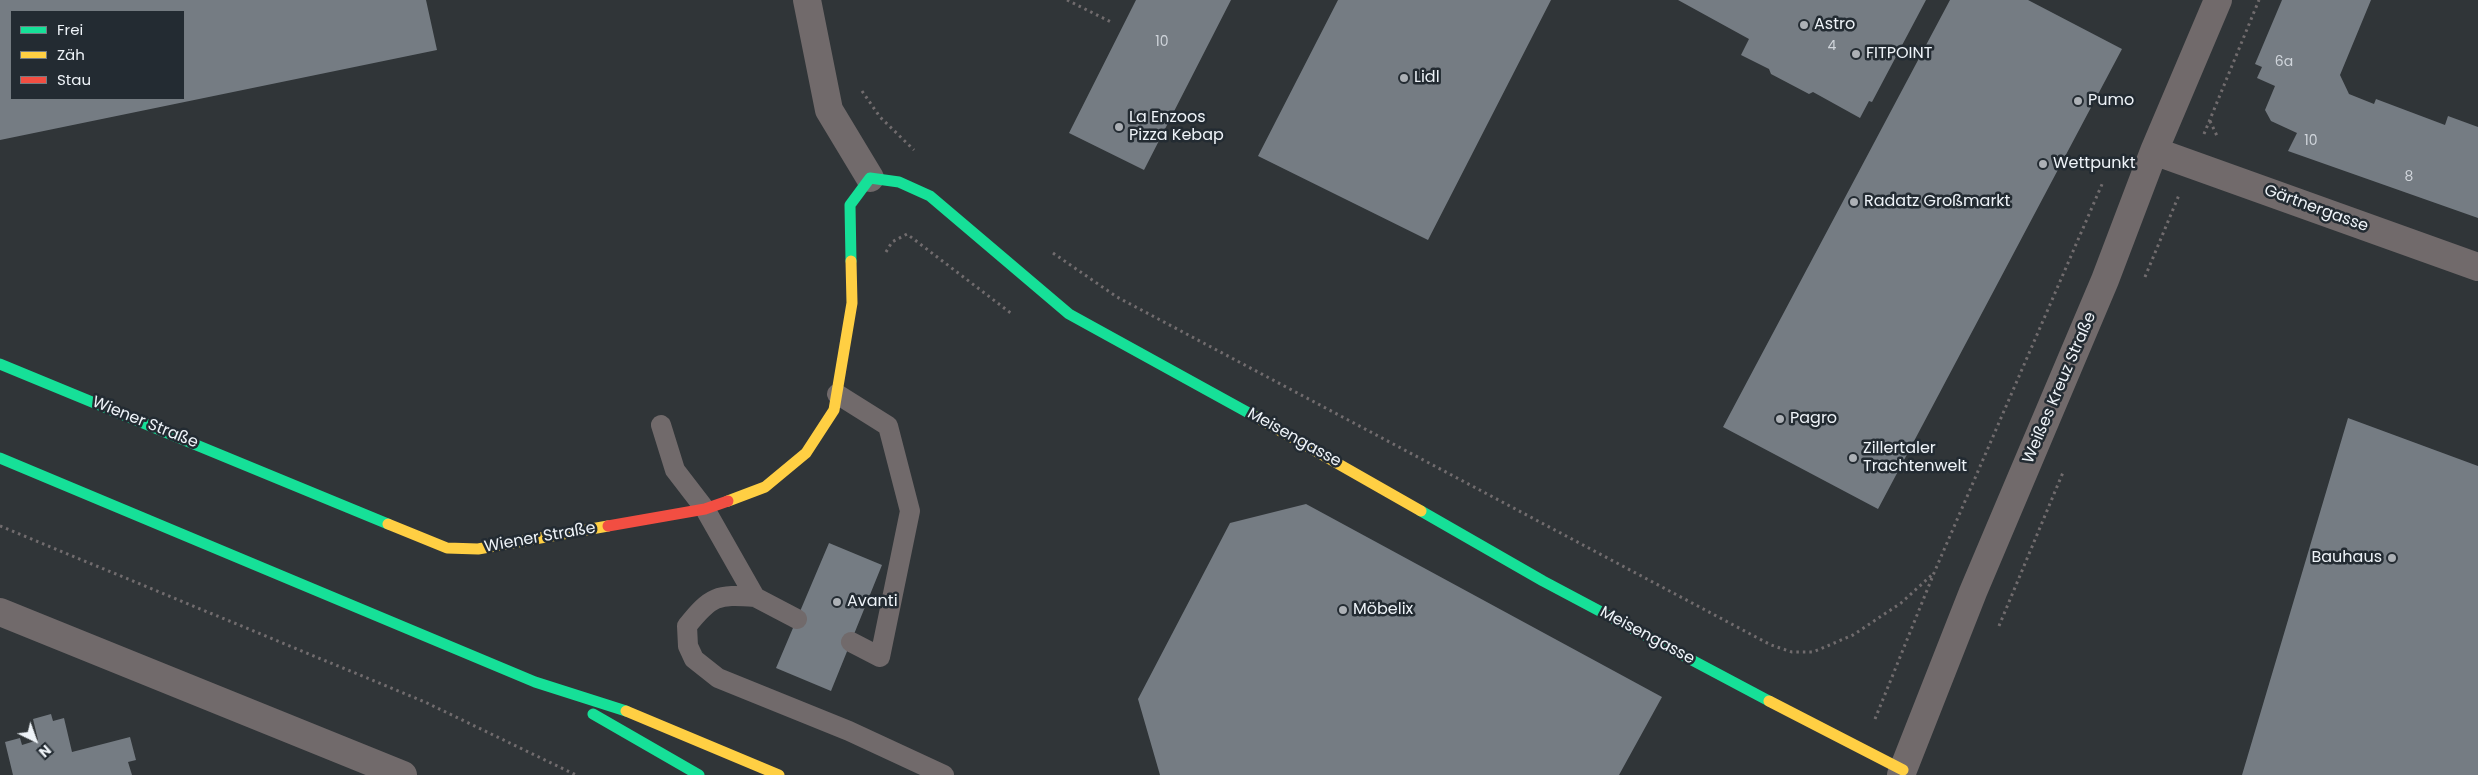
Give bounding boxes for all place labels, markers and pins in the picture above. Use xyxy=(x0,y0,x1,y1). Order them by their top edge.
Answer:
place label: Astro xyxy=(1814,15,1855,35)
marker: Astro xyxy=(1798,19,1810,31)
place label: FITPOINT xyxy=(1866,44,1932,64)
marker: FITPOINT xyxy=(1850,48,1862,60)
place label: Lidl xyxy=(1414,68,1440,88)
marker: Lidl xyxy=(1398,72,1410,84)
place label: Pumo xyxy=(2088,91,2134,111)
marker: Pumo xyxy=(2072,95,2084,107)
place label: La Enzoos Pizza Kebap xyxy=(1129,108,1224,146)
marker: La Enzoos Pizza Kebap xyxy=(1113,121,1125,133)
place label: Wettpunkt xyxy=(2053,154,2136,174)
marker: Wettpunkt xyxy=(2037,158,2049,170)
place label: Radatz Großmarkt xyxy=(1864,192,2010,212)
marker: Radatz Großmarkt xyxy=(1848,196,1860,208)
place label: Pagro xyxy=(1790,409,1837,429)
marker: Pagro xyxy=(1774,413,1786,425)
place label: Zillertaler Trachtenwelt xyxy=(1863,439,1967,477)
marker: Zillertaler Trachtenwelt xyxy=(1847,452,1859,464)
place label: Bauhaus xyxy=(2311,548,2382,568)
marker: Bauhaus xyxy=(2386,552,2398,564)
place label: Avanti xyxy=(847,592,898,612)
marker: Avanti xyxy=(831,596,843,608)
place label: Möbelix xyxy=(1353,600,1413,620)
marker: Möbelix xyxy=(1337,604,1349,616)

